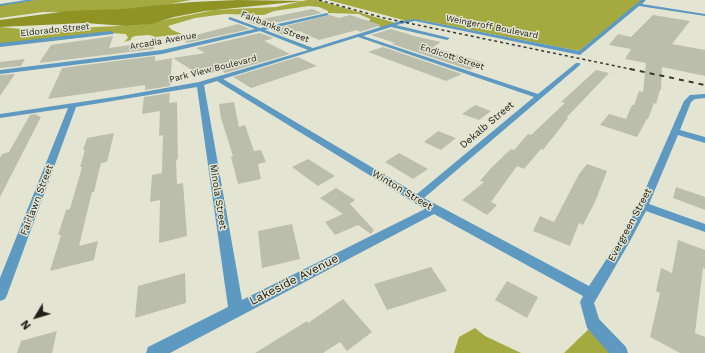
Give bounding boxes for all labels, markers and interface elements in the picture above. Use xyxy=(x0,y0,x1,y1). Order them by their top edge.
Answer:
street label: Fairbanks Street xyxy=(239,9,311,45)
street label: Weingeroff Boulevard xyxy=(445,13,539,41)
street label: Eldorado Street xyxy=(20,21,90,39)
street label: Arcadia Avenue xyxy=(129,30,197,52)
street label: Endicott Street xyxy=(419,42,485,72)
street label: Park View Boulevard xyxy=(168,53,258,85)
street label: Dekalb Street xyxy=(457,99,517,151)
street label: Fairlawn Street xyxy=(18,163,56,237)
street label: Minola Street xyxy=(207,164,229,230)
street label: Winton Street xyxy=(370,167,434,213)
street label: Evergreen Street xyxy=(606,186,654,264)
street label: Lakeside Avenue xyxy=(247,251,341,309)
north arrow xyxy=(16,297,56,337)
text: N xyxy=(19,317,34,332)

